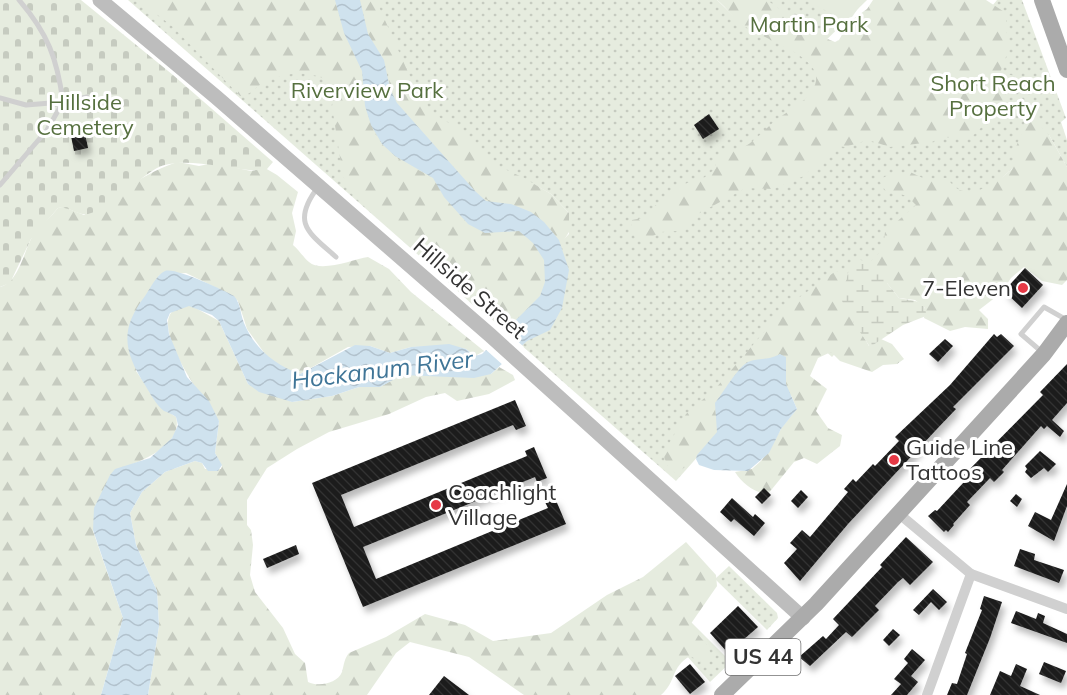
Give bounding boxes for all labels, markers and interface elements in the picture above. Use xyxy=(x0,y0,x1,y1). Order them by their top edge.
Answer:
park label: Martin Park xyxy=(750,10,869,38)
park label: Short Reach Property xyxy=(930,69,1056,122)
park label: Riverview Park xyxy=(291,76,444,104)
park label: Hillside Cemetery xyxy=(36,88,134,141)
street label: Hillside Street xyxy=(408,231,532,345)
place label: 7-Eleven xyxy=(922,274,1011,302)
marker: 7-Eleven xyxy=(1016,281,1030,295)
water label: Hockanum River xyxy=(289,343,476,395)
place label: Guide Line Tattoos xyxy=(906,433,1013,486)
marker: Guide Line Tattoos xyxy=(887,453,901,467)
place label: Coachlight Village xyxy=(448,478,556,531)
marker: Coachlight Village xyxy=(429,498,443,512)
road number: US 44 xyxy=(726,639,801,675)

